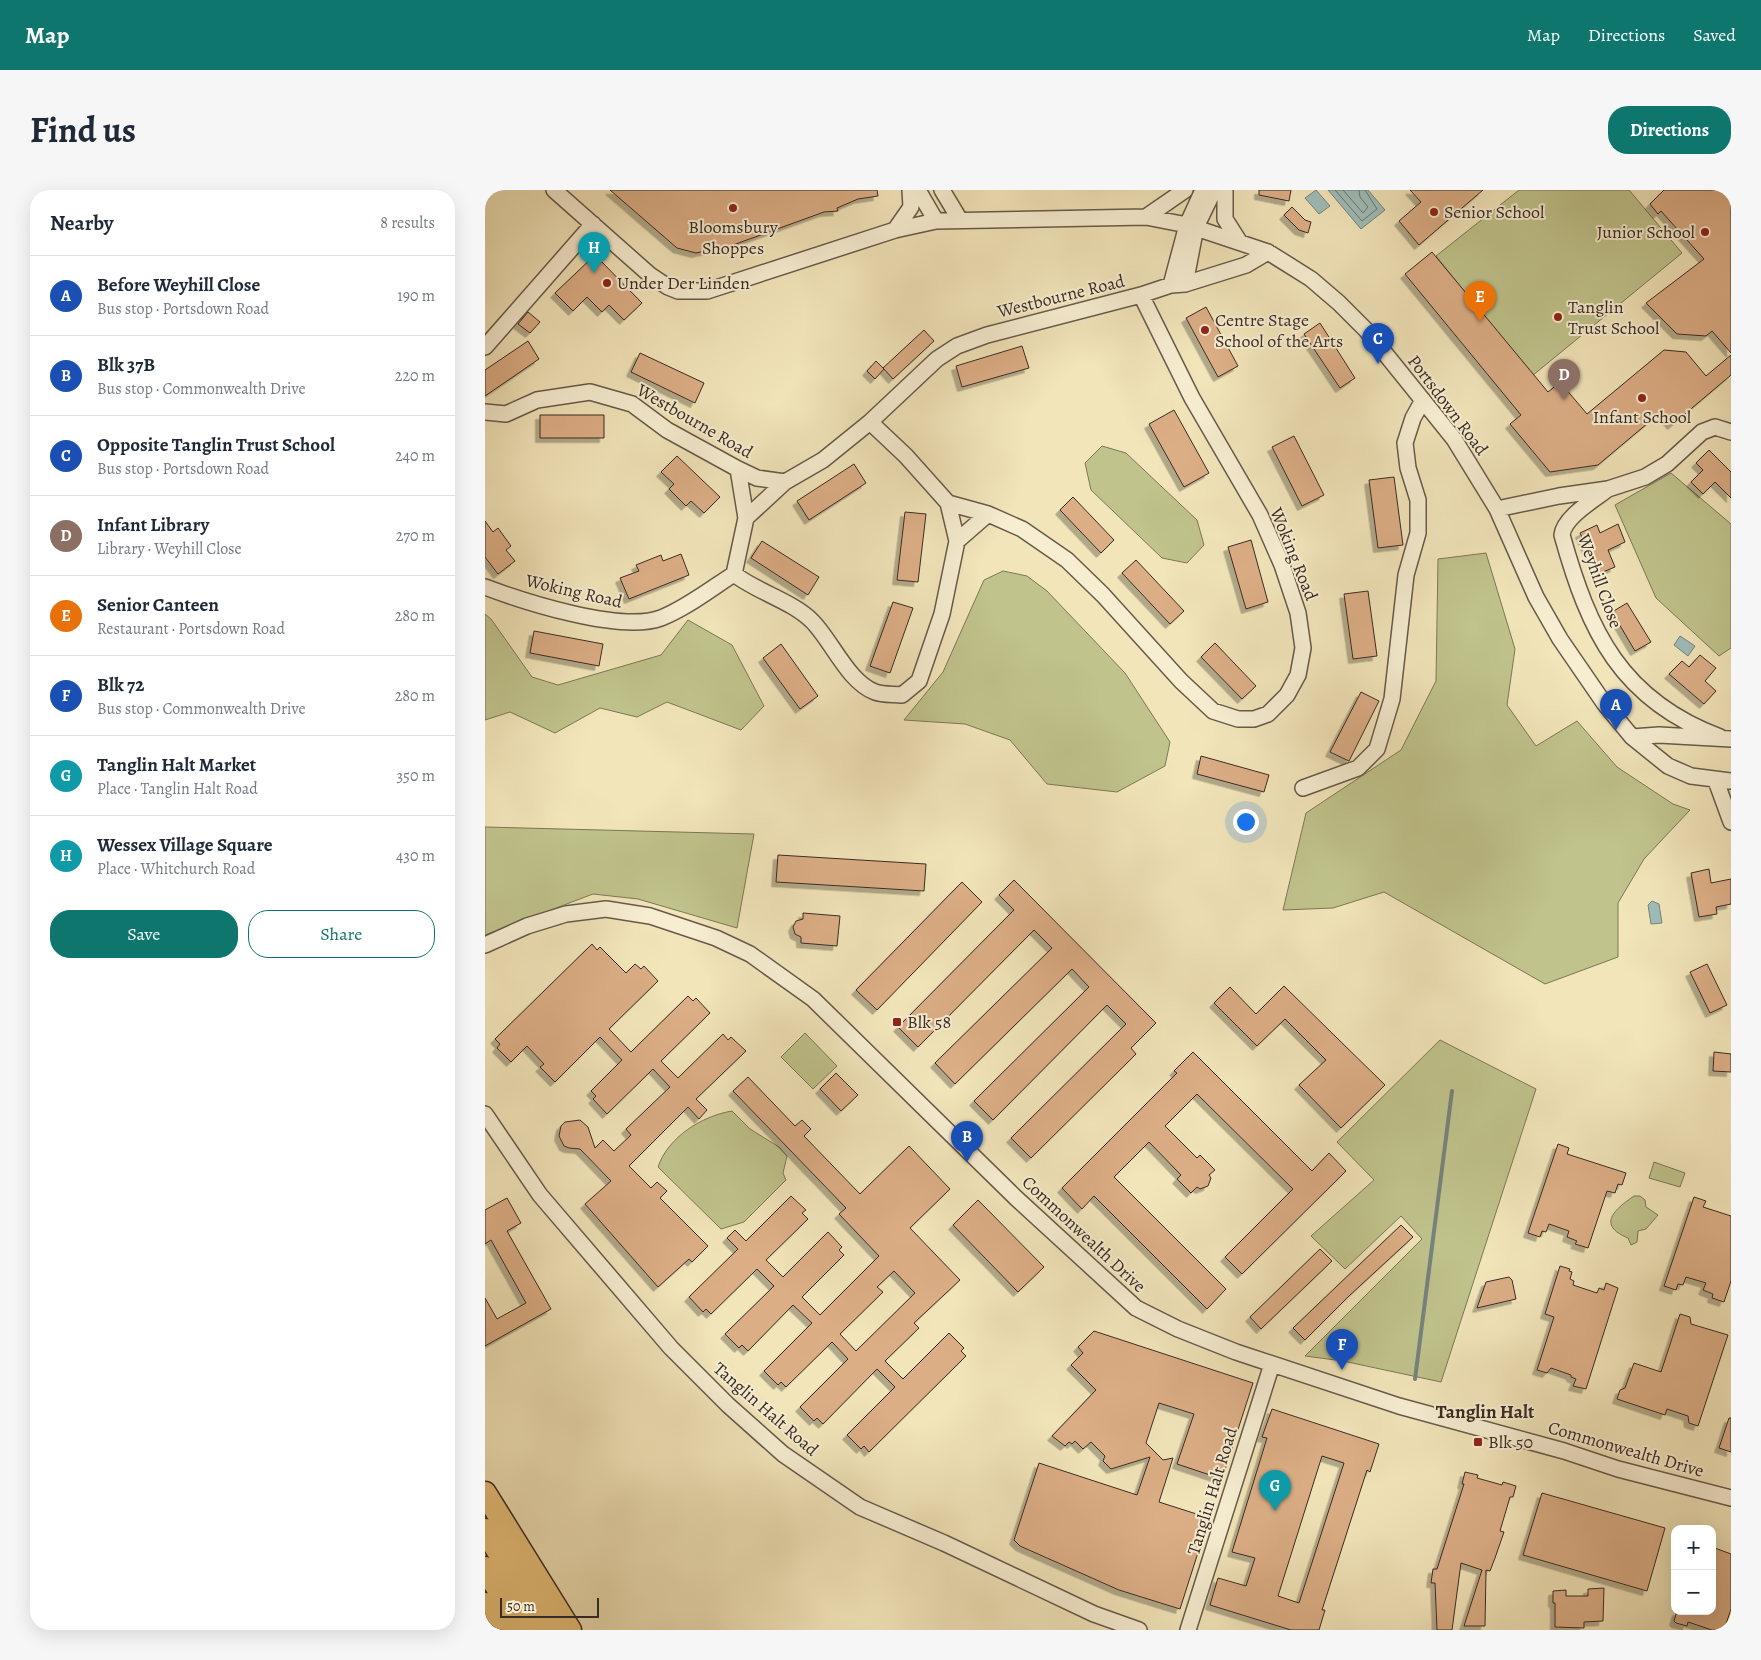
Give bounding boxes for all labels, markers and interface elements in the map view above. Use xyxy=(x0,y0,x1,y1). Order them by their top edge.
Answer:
text: Map xyxy=(25,19,69,51)
text: Map xyxy=(1527,23,1560,47)
text: Directions xyxy=(1588,23,1665,47)
text: Saved xyxy=(1693,23,1736,47)
text: Find us xyxy=(30,106,136,154)
button: Directions xyxy=(1608,106,1731,154)
place label: Senior School xyxy=(1444,200,1545,224)
marker: Bloomsbury Shoppes xyxy=(727,202,739,214)
marker: Senior School xyxy=(1428,206,1440,218)
text: Nearby xyxy=(50,209,113,237)
text: 8 results xyxy=(380,212,435,234)
place label: Bloomsbury Shoppes xyxy=(688,215,779,260)
place label: Junior School xyxy=(1597,220,1696,244)
marker: Junior School xyxy=(1699,226,1711,238)
pin: H xyxy=(578,232,610,273)
street label: Westbourne Road xyxy=(994,269,1127,324)
place label: Under Der Linden xyxy=(617,271,750,295)
text: Before Weyhill Close xyxy=(97,272,260,298)
marker: Under Der Linden xyxy=(601,277,613,289)
pin: E xyxy=(1464,281,1496,322)
text: A xyxy=(61,285,71,307)
text: 190 m xyxy=(397,285,435,307)
place label: Tanglin Trust School xyxy=(1568,295,1660,340)
text: Bus stop · Portsdown Road xyxy=(97,298,269,320)
place label: Centre Stage School of the Arts xyxy=(1215,308,1343,353)
marker: Tanglin Trust School xyxy=(1552,311,1564,323)
pin: C xyxy=(1362,323,1394,364)
marker: Centre Stage School of the Arts xyxy=(1199,324,1211,336)
street label: Portsdown Road xyxy=(1402,350,1494,460)
text: Blk 37B xyxy=(97,352,155,378)
pin: D xyxy=(1548,359,1580,400)
text: B xyxy=(61,365,71,387)
text: 220 m xyxy=(395,365,435,387)
text: Bus stop · Commonwealth Drive xyxy=(97,378,306,400)
street label: Westbourne Road xyxy=(632,378,758,464)
marker: Infant School xyxy=(1636,392,1648,404)
place label: Infant School xyxy=(1593,405,1692,429)
text: Opposite Tanglin Trust School xyxy=(97,432,335,458)
text: C xyxy=(61,445,71,467)
text: 240 m xyxy=(395,445,435,467)
text: Bus stop · Portsdown Road xyxy=(97,458,269,480)
street label: Woking Road xyxy=(1264,503,1324,604)
text: Infant Library xyxy=(97,512,209,538)
text: D xyxy=(60,525,72,547)
text: 270 m xyxy=(396,525,435,547)
street label: Weyhill Close xyxy=(1572,530,1628,631)
text: Library · Weyhill Close xyxy=(97,538,242,560)
street label: Woking Road xyxy=(522,568,625,614)
text: Senior Canteen xyxy=(97,592,219,618)
text: E xyxy=(61,605,71,627)
text: 280 m xyxy=(395,605,435,627)
text: Restaurant · Portsdown Road xyxy=(97,618,285,640)
text: Blk 72 xyxy=(97,672,144,698)
text: F xyxy=(62,685,70,707)
text: 280 m xyxy=(395,685,435,707)
pin: A xyxy=(1600,689,1632,730)
text: Bus stop · Commonwealth Drive xyxy=(97,698,306,720)
text: Tanglin Halt Market xyxy=(97,752,256,778)
text: G xyxy=(61,765,71,787)
text: 350 m xyxy=(396,765,435,787)
text: Place · Tanglin Halt Road xyxy=(97,778,258,800)
your location xyxy=(1233,809,1259,835)
text: Wessex Village Square xyxy=(97,832,273,858)
text: H xyxy=(60,845,72,867)
text: 430 m xyxy=(396,845,435,867)
text: Place · Whitchurch Road xyxy=(97,858,255,880)
button: Save xyxy=(50,910,238,958)
button: Share xyxy=(248,910,435,958)
place label: Blk 58 xyxy=(907,1010,951,1034)
marker: Blk 58 xyxy=(891,1016,903,1028)
pin: B xyxy=(951,1121,983,1162)
street label: Commonwealth Drive xyxy=(1017,1170,1151,1298)
pin: F xyxy=(1326,1329,1358,1370)
street label: Tanglin Halt Road xyxy=(708,1357,824,1462)
district label: Tanglin Halt xyxy=(1436,1399,1535,1425)
street label: Commonwealth Drive xyxy=(1545,1415,1707,1483)
street label: Tanglin Halt Road xyxy=(1181,1424,1243,1558)
place label: Blk 50 xyxy=(1488,1430,1533,1454)
marker: Blk 50 xyxy=(1472,1436,1484,1448)
pin: G xyxy=(1259,1470,1291,1511)
map controls xyxy=(1671,1525,1716,1615)
button: + xyxy=(1671,1525,1716,1570)
button: − xyxy=(1671,1570,1716,1615)
scale bar xyxy=(500,1595,599,1618)
text: 50 m xyxy=(507,1597,535,1616)

